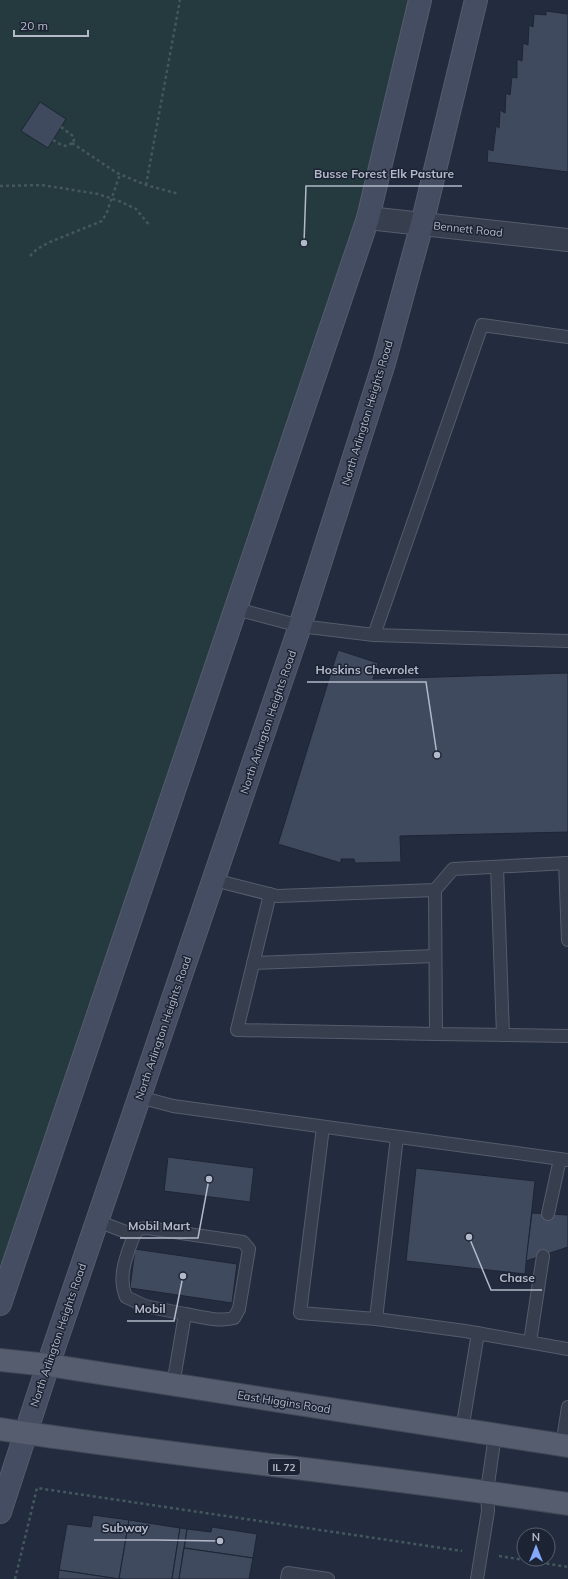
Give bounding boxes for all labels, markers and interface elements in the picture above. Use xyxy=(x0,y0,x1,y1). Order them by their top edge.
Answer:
scale bar xyxy=(14,12,88,38)
text: 20 m xyxy=(20,18,48,33)
callout: Busse Forest Elk Pasture xyxy=(306,162,462,186)
text: Busse Forest Elk Pasture xyxy=(314,166,455,181)
street label: Bennett Road xyxy=(433,218,503,240)
street label: North Arlington Heights Road xyxy=(338,339,396,487)
street label: North Arlington Heights Road xyxy=(237,648,299,796)
callout: Hoskins Chevrolet xyxy=(307,658,426,682)
text: Hoskins Chevrolet xyxy=(315,662,419,677)
street label: North Arlington Heights Road xyxy=(132,954,194,1102)
callout: Mobil Mart xyxy=(120,1214,198,1238)
text: Mobil Mart xyxy=(128,1218,190,1233)
street label: North Arlington Heights Road xyxy=(27,1261,89,1409)
callout: Chase xyxy=(491,1266,542,1290)
text: Chase xyxy=(499,1270,535,1285)
callout: Mobil xyxy=(127,1297,174,1321)
text: Mobil xyxy=(134,1301,166,1316)
street label: East Higgins Road xyxy=(237,1388,331,1416)
road number: IL 72 xyxy=(268,1459,300,1475)
callout: Subway xyxy=(94,1516,156,1540)
text: Subway xyxy=(102,1520,149,1535)
north arrow xyxy=(516,1527,556,1567)
text: N xyxy=(532,1530,540,1544)

